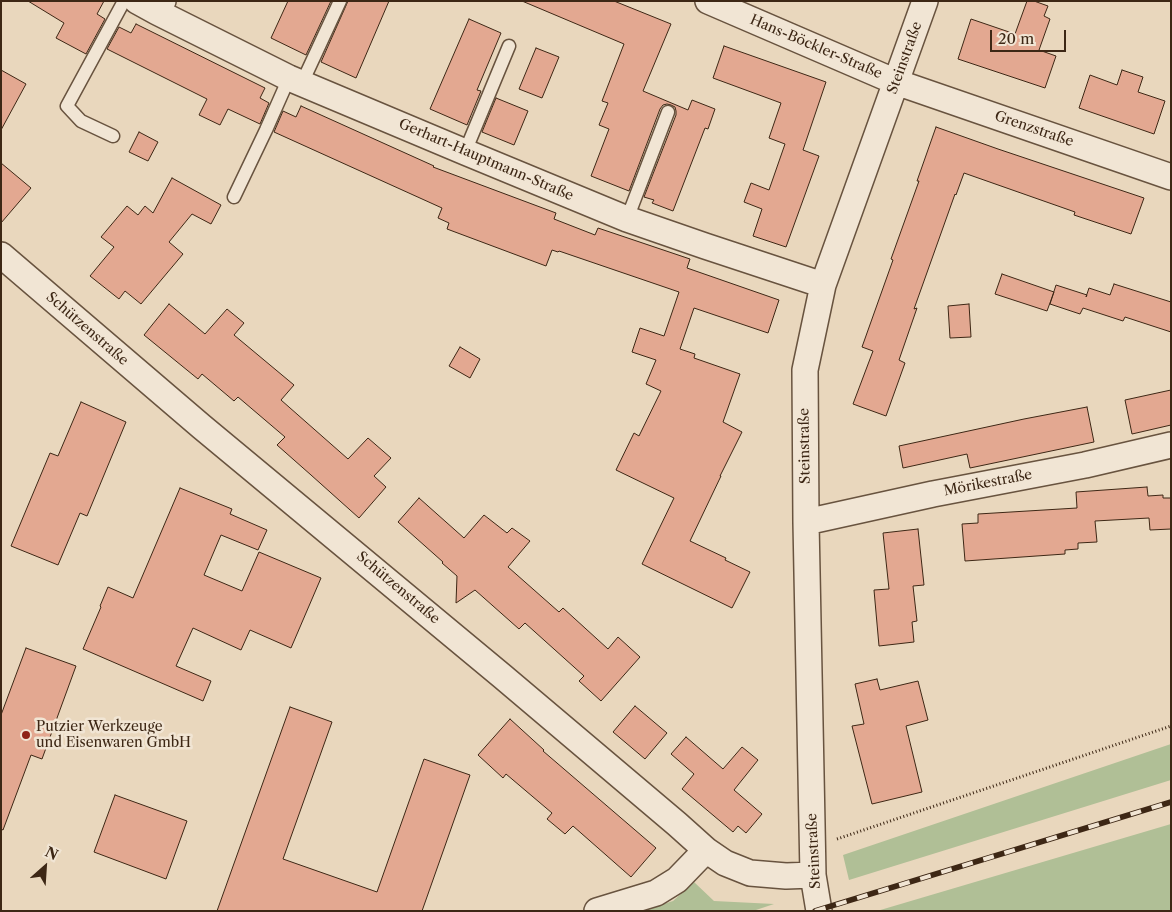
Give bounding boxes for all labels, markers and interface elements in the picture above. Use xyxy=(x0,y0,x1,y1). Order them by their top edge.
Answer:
street label: Hans-Böckler-Straße xyxy=(747,12,885,82)
street label: Steinstraße xyxy=(884,19,926,97)
scale bar xyxy=(992,20,1068,52)
text: 20 m xyxy=(998,29,1034,48)
street label: Grenzstraße xyxy=(992,108,1076,150)
street label: Gerhart-Hauptmann-Straße xyxy=(396,115,576,205)
street label: Schützenstraße xyxy=(42,289,132,369)
street label: Steinstraße xyxy=(796,408,814,484)
street label: Mörikestraße xyxy=(942,466,1034,500)
street label: Schützenstraße xyxy=(353,548,443,628)
place label: Putzier Werkzeuge und Eisenwaren GmbH xyxy=(36,719,191,752)
marker: Putzier Werkzeuge und Eisenwaren GmbH xyxy=(20,729,32,741)
street label: Steinstraße xyxy=(804,813,824,889)
north arrow xyxy=(20,842,70,892)
text: N xyxy=(42,843,61,864)

